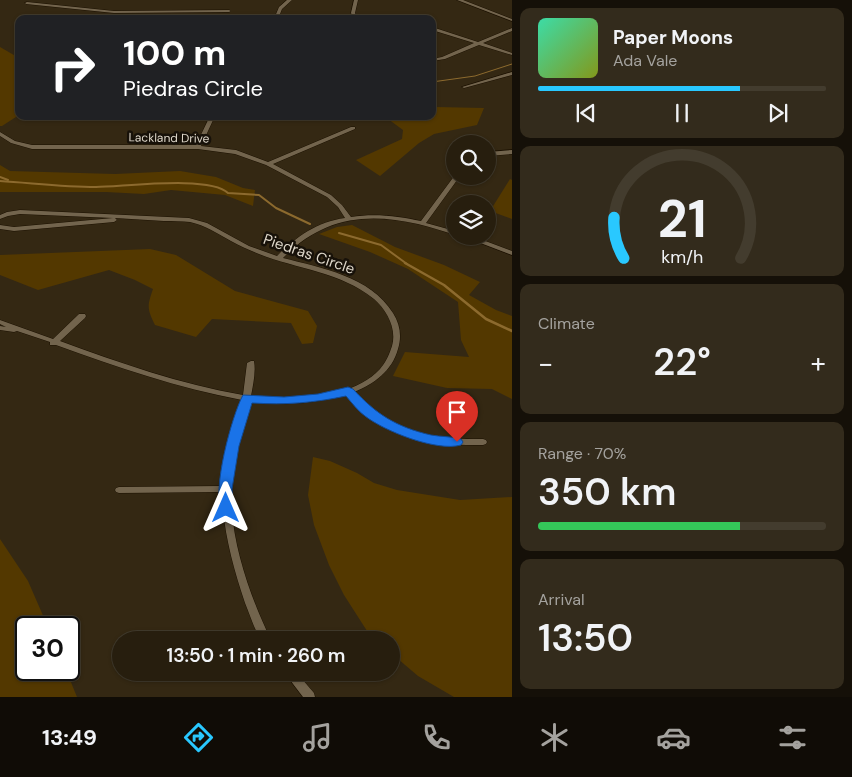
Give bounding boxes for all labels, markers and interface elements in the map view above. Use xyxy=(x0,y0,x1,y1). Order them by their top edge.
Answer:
text: Paper Moons xyxy=(613,25,733,50)
text: 100 m xyxy=(123,30,226,76)
icon: right xyxy=(40,35,105,100)
text: Ada Vale xyxy=(613,50,677,71)
text: Piedras Circle xyxy=(123,74,263,103)
icon: previous xyxy=(572,99,600,127)
icon: pause xyxy=(668,99,696,127)
icon: next xyxy=(764,99,792,127)
street label: Lackland Drive xyxy=(128,129,210,147)
map controls xyxy=(446,135,496,245)
button: search xyxy=(446,135,496,185)
text: 21 xyxy=(658,185,706,253)
button: layers xyxy=(446,195,496,245)
street label: Piedras Circle xyxy=(261,229,357,279)
text: km/h xyxy=(661,245,703,269)
text: Climate xyxy=(538,313,595,334)
text: 22° xyxy=(653,337,711,387)
text: − xyxy=(538,345,553,382)
text: + xyxy=(811,345,826,382)
pin xyxy=(436,391,478,442)
icon: arrive xyxy=(443,398,471,426)
text: Range · 70% xyxy=(538,443,626,464)
text: 350 km xyxy=(538,467,676,517)
position arrow xyxy=(199,481,251,533)
text: Arrival xyxy=(538,589,585,610)
text: 13:50 xyxy=(538,613,633,663)
speed limit sign: 30 xyxy=(15,616,80,681)
text: 13:50 · 1 min · 260 m xyxy=(167,643,345,668)
icon: directions xyxy=(181,720,216,755)
icon: music xyxy=(300,720,335,755)
icon: phone xyxy=(419,720,454,755)
icon: climate xyxy=(537,720,572,755)
icon: car xyxy=(656,720,691,755)
icon: filters xyxy=(775,720,810,755)
text: 13:49 xyxy=(42,723,97,752)

